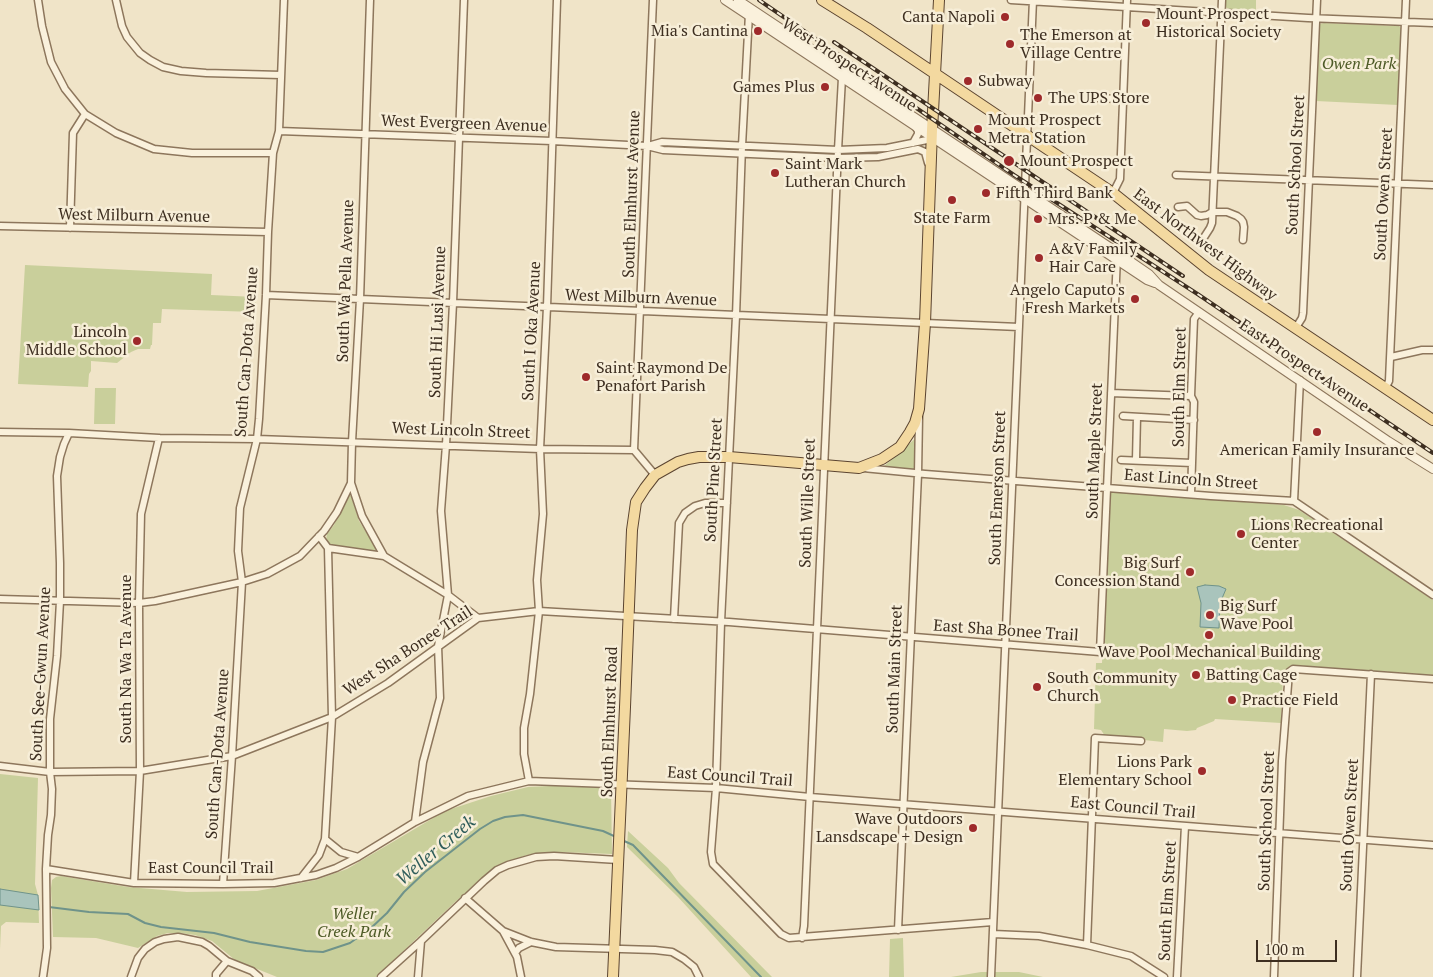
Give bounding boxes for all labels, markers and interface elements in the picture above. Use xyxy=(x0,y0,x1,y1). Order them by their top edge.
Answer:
place label: Mount Prospect Historical Society xyxy=(1156,4,1281,42)
place label: Canta Napoli xyxy=(902,7,995,27)
marker: Canta Napoli xyxy=(999,11,1011,23)
street label: West Prospect Avenue xyxy=(778,14,920,116)
marker: Mount Prospect Historical Society xyxy=(1140,17,1152,29)
place label: Mia's Cantina xyxy=(651,21,748,41)
marker: Mia's Cantina xyxy=(752,25,764,37)
place label: The Emerson at Village Centre xyxy=(1020,25,1132,63)
marker: The Emerson at Village Centre xyxy=(1004,38,1016,50)
park label: Owen Park xyxy=(1322,54,1396,74)
place label: Subway xyxy=(978,71,1032,91)
marker: Subway xyxy=(962,75,974,87)
place label: Games Plus xyxy=(733,77,815,97)
marker: Games Plus xyxy=(819,81,831,93)
place label: The UPS Store xyxy=(1048,88,1150,108)
marker: The UPS Store xyxy=(1032,92,1044,104)
street label: South School Street xyxy=(1283,94,1309,236)
street label: South Elmhurst Avenue xyxy=(619,110,645,278)
place label: Mount Prospect Metra Station xyxy=(988,110,1101,148)
street label: West Evergreen Avenue xyxy=(380,112,548,136)
marker: Mount Prospect Metra Station xyxy=(972,123,984,135)
street label: South Owen Street xyxy=(1371,127,1397,261)
place label: Mount Prospect xyxy=(1020,151,1133,171)
place label: Saint Mark Lutheran Church xyxy=(785,154,906,192)
marker: Mount Prospect xyxy=(1002,154,1016,168)
marker: Saint Mark Lutheran Church xyxy=(769,167,781,179)
place label: Fifth Third Bank xyxy=(996,183,1113,203)
street label: East Northwest Highway xyxy=(1130,185,1280,305)
marker: Fifth Third Bank xyxy=(980,187,992,199)
marker: State Farm xyxy=(946,194,958,206)
street label: South Wa Pella Avenue xyxy=(334,199,358,363)
street label: West Milburn Avenue xyxy=(58,205,210,227)
place label: State Farm xyxy=(913,208,991,228)
place label: Mrs. P & Me xyxy=(1048,209,1136,229)
marker: Mrs. P & Me xyxy=(1032,213,1044,225)
place label: A&V Family Hair Care xyxy=(1049,239,1137,277)
street label: South Hi Lusi Avenue xyxy=(426,246,450,398)
marker: A&V Family Hair Care xyxy=(1033,252,1045,264)
street label: South I Oka Avenue xyxy=(519,261,545,401)
street label: South Can-Dota Avenue xyxy=(231,266,263,438)
place label: Angelo Caputo's Fresh Markets xyxy=(1010,280,1125,318)
street label: West Milburn Avenue xyxy=(565,286,717,310)
marker: Angelo Caputo's Fresh Markets xyxy=(1129,293,1141,305)
street label: East Prospect Avenue xyxy=(1235,315,1373,417)
place label: Lincoln Middle School xyxy=(26,322,127,360)
street label: South Elm Street xyxy=(1169,327,1191,447)
marker: Lincoln Middle School xyxy=(131,335,143,347)
place label: Saint Raymond De Penafort Parish xyxy=(596,358,727,396)
marker: Saint Raymond De Penafort Parish xyxy=(580,371,592,383)
street label: South Maple Street xyxy=(1083,383,1107,519)
street label: South Emerson Street xyxy=(986,410,1010,566)
street label: South Pine Street xyxy=(701,417,727,543)
street label: West Lincoln Street xyxy=(391,419,531,443)
marker: American Family Insurance xyxy=(1311,426,1323,438)
street label: South Wille Street xyxy=(796,438,820,568)
place label: American Family Insurance xyxy=(1219,440,1415,460)
street label: East Lincoln Street xyxy=(1123,466,1259,494)
place label: Lions Recreational Center xyxy=(1251,515,1383,553)
marker: Lions Recreational Center xyxy=(1235,528,1247,540)
place label: Big Surf Concession Stand xyxy=(1055,553,1180,591)
marker: Big Surf Concession Stand xyxy=(1184,566,1196,578)
street label: South Na Wa Ta Avenue xyxy=(116,574,136,744)
street label: South See-Gwun Avenue xyxy=(27,586,55,762)
place label: Big Surf Wave Pool xyxy=(1220,596,1293,634)
street label: West Sha Bonee Trail xyxy=(340,602,476,700)
street label: South Main Street xyxy=(883,604,907,734)
marker: Big Surf Wave Pool xyxy=(1204,609,1216,621)
street label: East Sha Bonee Trail xyxy=(933,616,1079,646)
marker: Wave Pool Mechanical Building xyxy=(1203,629,1215,641)
place label: Wave Pool Mechanical Building xyxy=(1098,642,1320,662)
street label: South Elmhurst Road xyxy=(598,646,622,798)
place label: Batting Cage xyxy=(1206,665,1297,685)
street label: South Can-Dota Avenue xyxy=(202,668,234,840)
place label: South Community Church xyxy=(1047,668,1177,706)
marker: Batting Cage xyxy=(1190,669,1202,681)
marker: South Community Church xyxy=(1031,681,1043,693)
place label: Practice Field xyxy=(1242,690,1338,710)
marker: Practice Field xyxy=(1226,694,1238,706)
street label: South School Street xyxy=(1255,751,1279,891)
place label: Lions Park Elementary School xyxy=(1058,752,1192,790)
street label: South Owen Street xyxy=(1337,758,1363,892)
street label: East Council Trail xyxy=(667,763,793,791)
marker: Lions Park Elementary School xyxy=(1196,765,1208,777)
street label: East Council Trail xyxy=(1069,793,1197,823)
place label: Wave Outdoors Lansdscape + Design xyxy=(816,809,963,847)
water label: Weller Creek xyxy=(392,812,480,890)
marker: Wave Outdoors Lansdscape + Design xyxy=(967,822,979,834)
street label: South Elm Street xyxy=(1155,840,1181,962)
street label: East Council Trail xyxy=(148,858,274,878)
park label: Weller Creek Park xyxy=(317,904,391,942)
scale bar xyxy=(1258,930,1339,962)
text: 100 m xyxy=(1264,939,1305,959)

